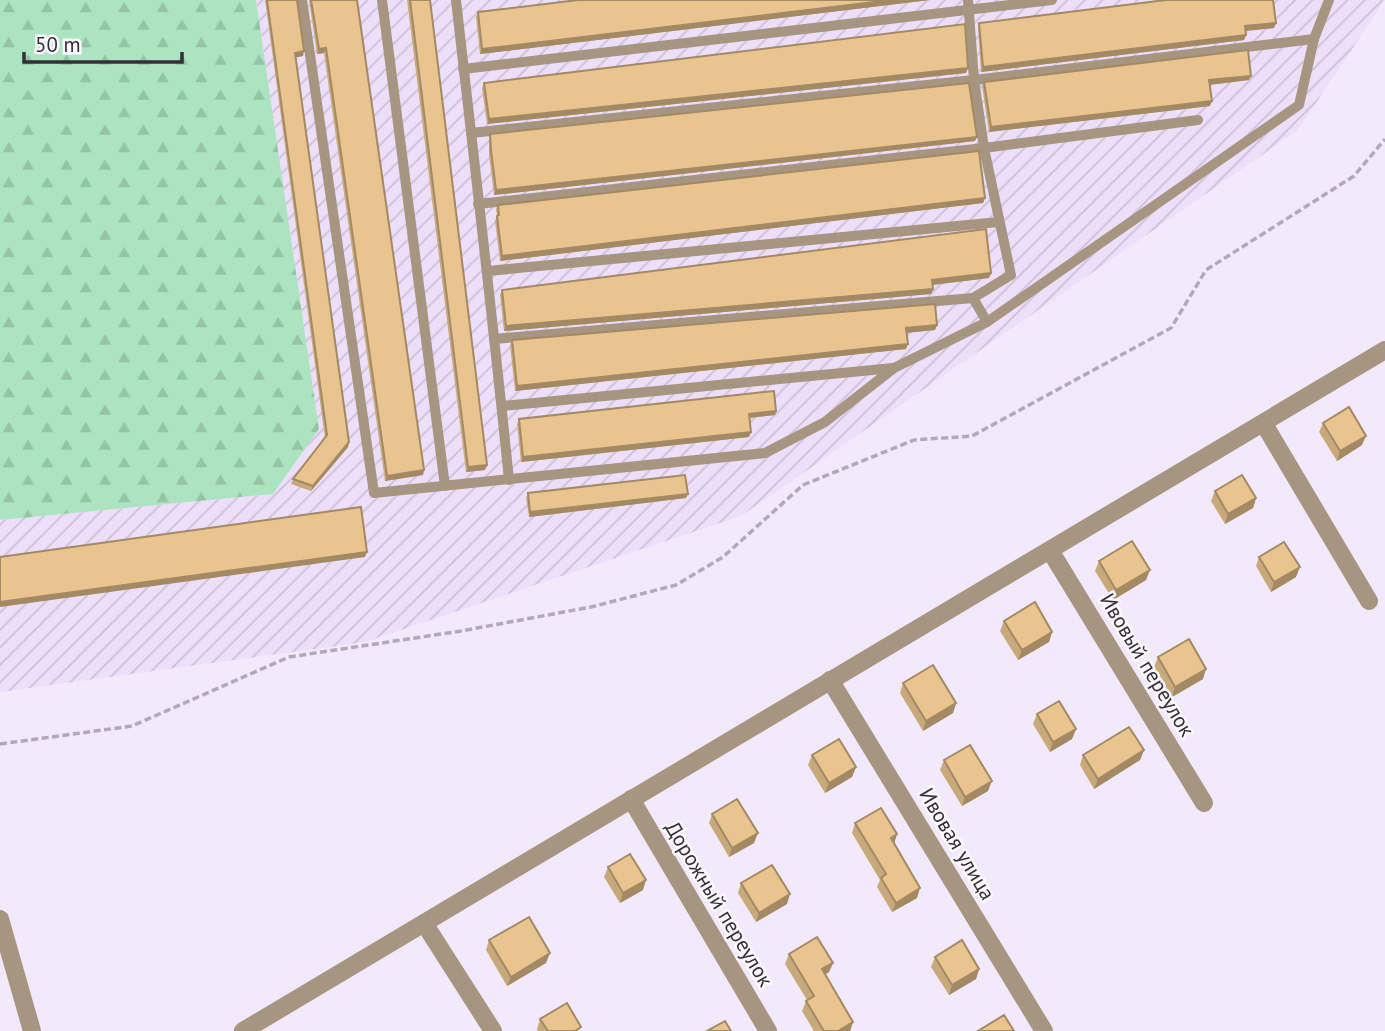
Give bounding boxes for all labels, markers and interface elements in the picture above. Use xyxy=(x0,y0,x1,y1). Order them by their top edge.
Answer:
scale bar xyxy=(24,21,182,65)
text: 50 m xyxy=(35,31,81,58)
street label: Ивовый переулок xyxy=(1094,588,1201,741)
street label: Ивовая улица xyxy=(913,783,1001,905)
street label: Дорожный переулок xyxy=(659,816,780,991)

